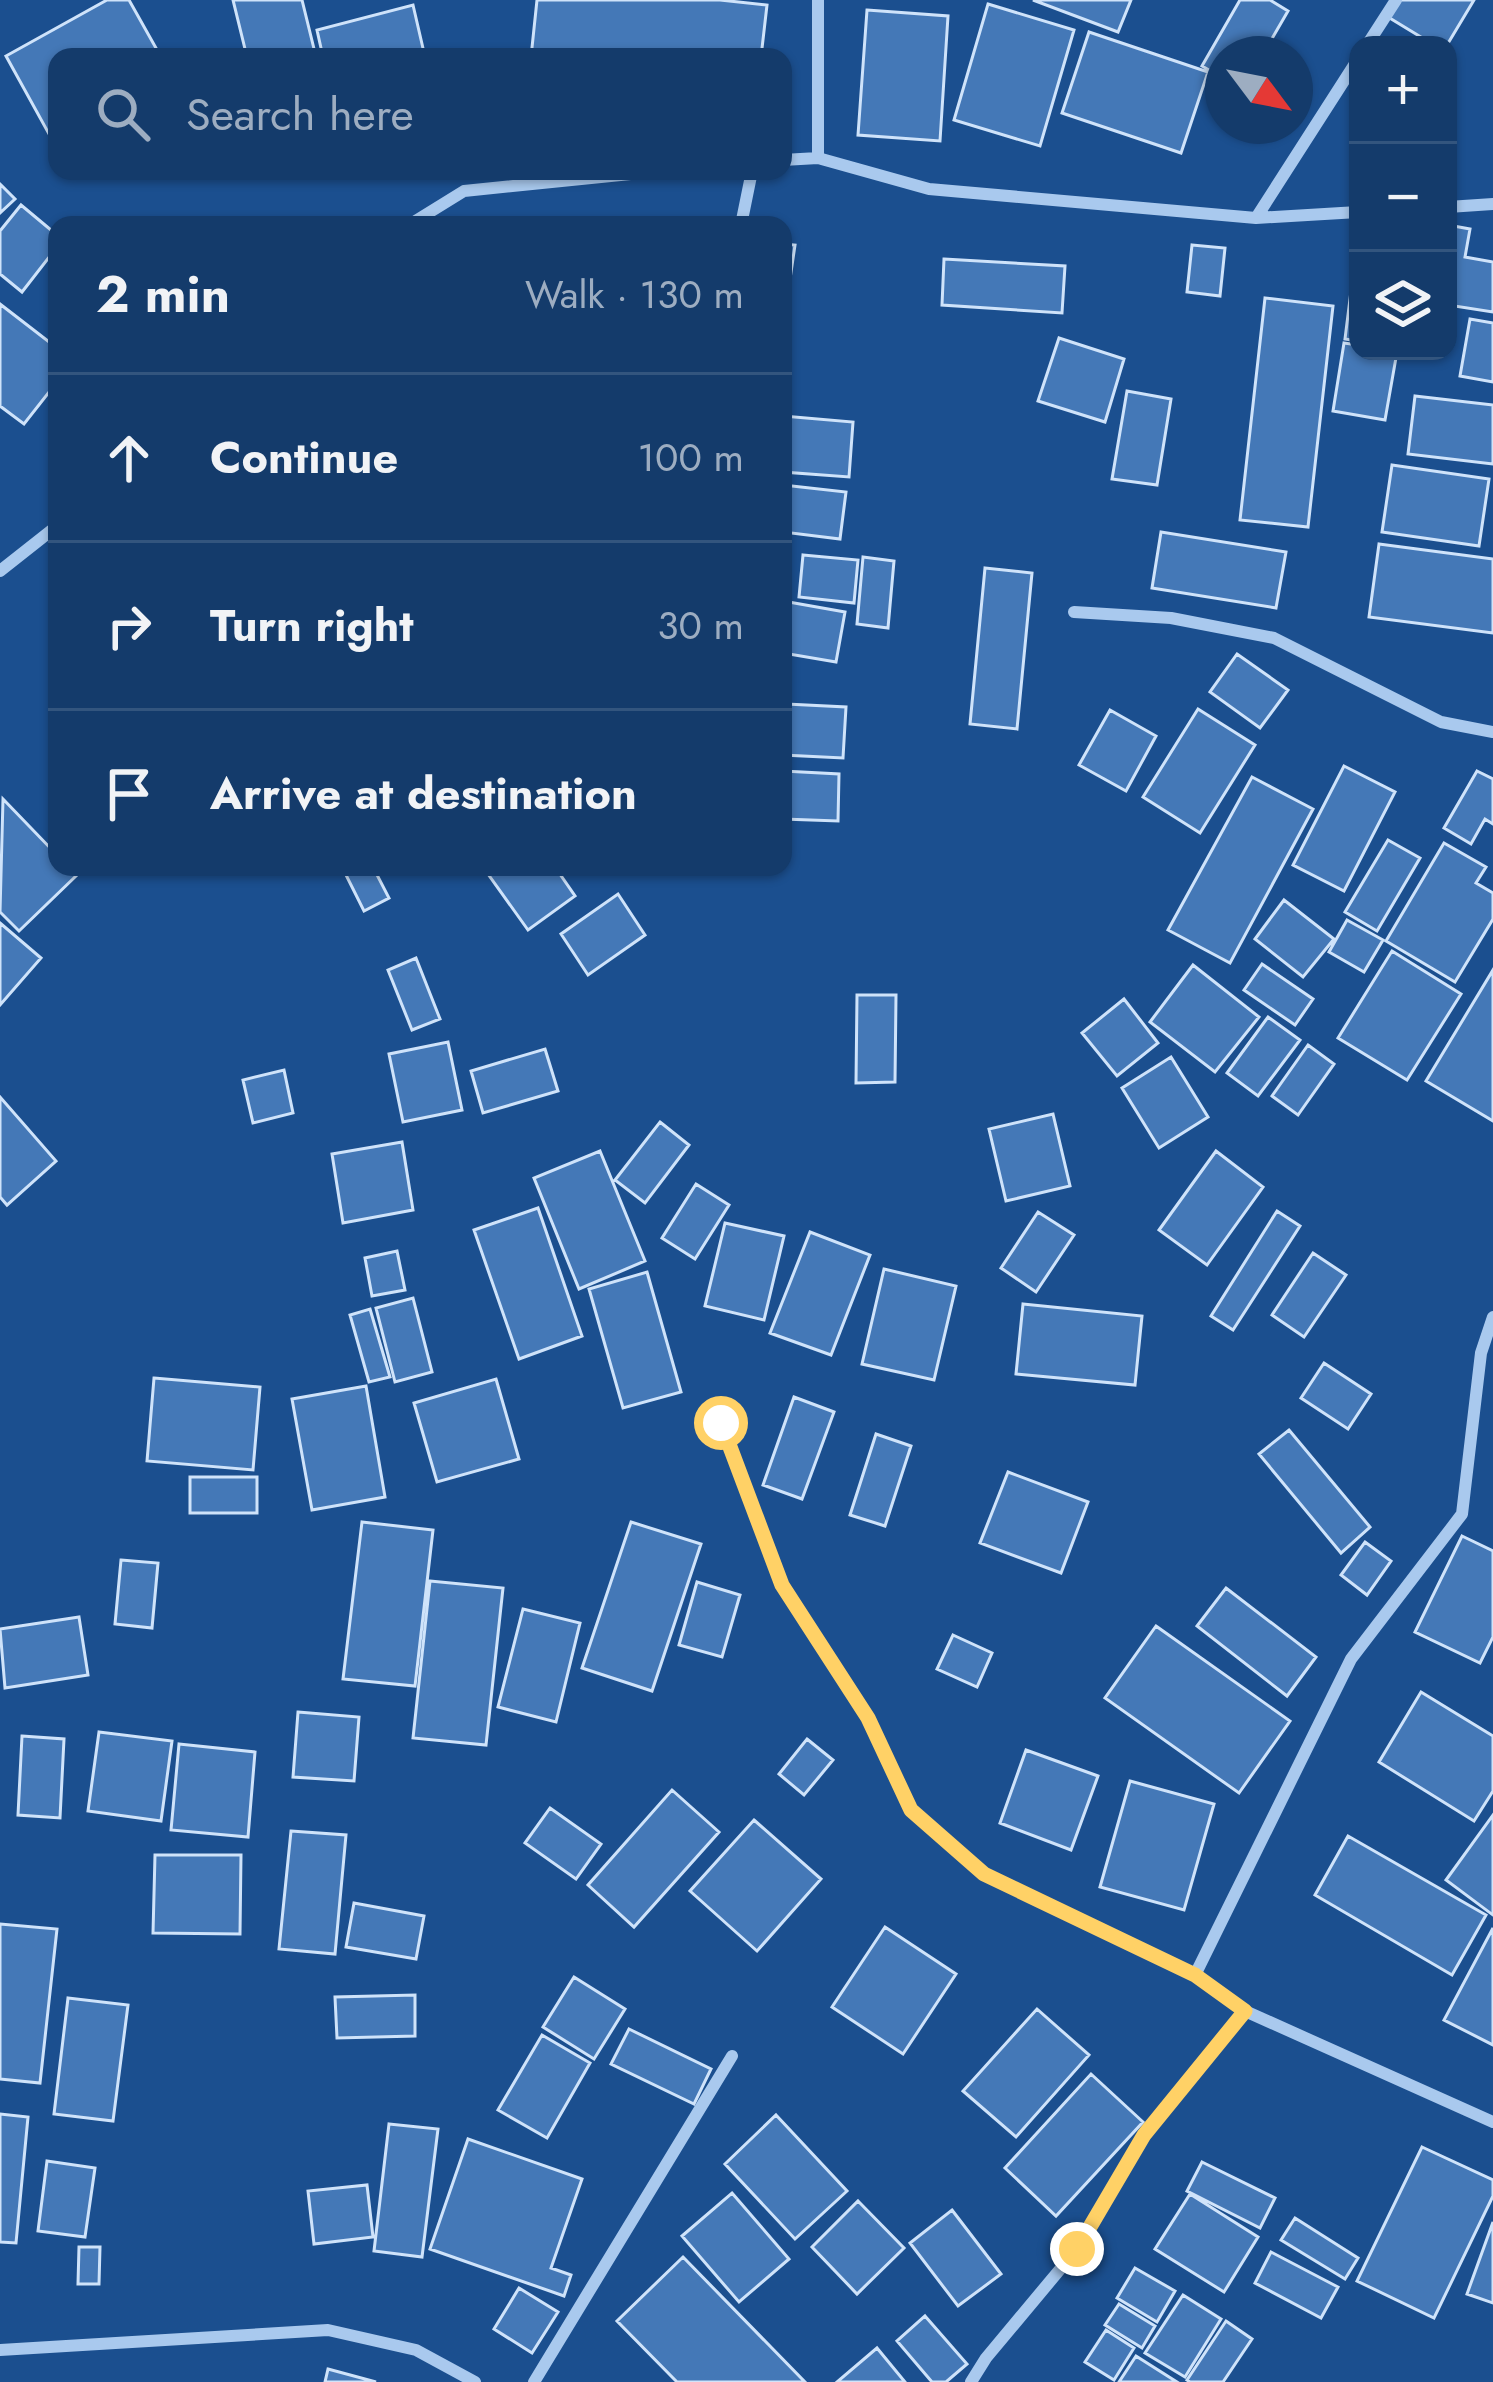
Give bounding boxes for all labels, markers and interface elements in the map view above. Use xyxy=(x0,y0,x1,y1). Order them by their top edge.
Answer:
north arrow xyxy=(1205,36,1313,144)
map controls xyxy=(1349,36,1457,360)
button: + xyxy=(1349,36,1457,144)
search box xyxy=(48,48,792,180)
icon: search xyxy=(90,81,156,147)
text: Search here xyxy=(186,82,414,147)
button: − xyxy=(1349,144,1457,252)
button: layers xyxy=(1349,252,1457,360)
text: 2 min xyxy=(96,257,230,331)
text: Walk · 130 m xyxy=(525,266,744,323)
icon: ahead xyxy=(96,425,162,491)
text: Continue xyxy=(210,425,398,490)
text: 100 m xyxy=(638,429,744,486)
icon: right xyxy=(96,593,162,659)
text: Turn right xyxy=(210,593,414,658)
text: 30 m xyxy=(657,597,744,654)
icon: arrive xyxy=(96,761,162,827)
text: Arrive at destination xyxy=(210,761,637,826)
route start xyxy=(694,1396,748,1450)
route end xyxy=(1050,2222,1104,2276)

